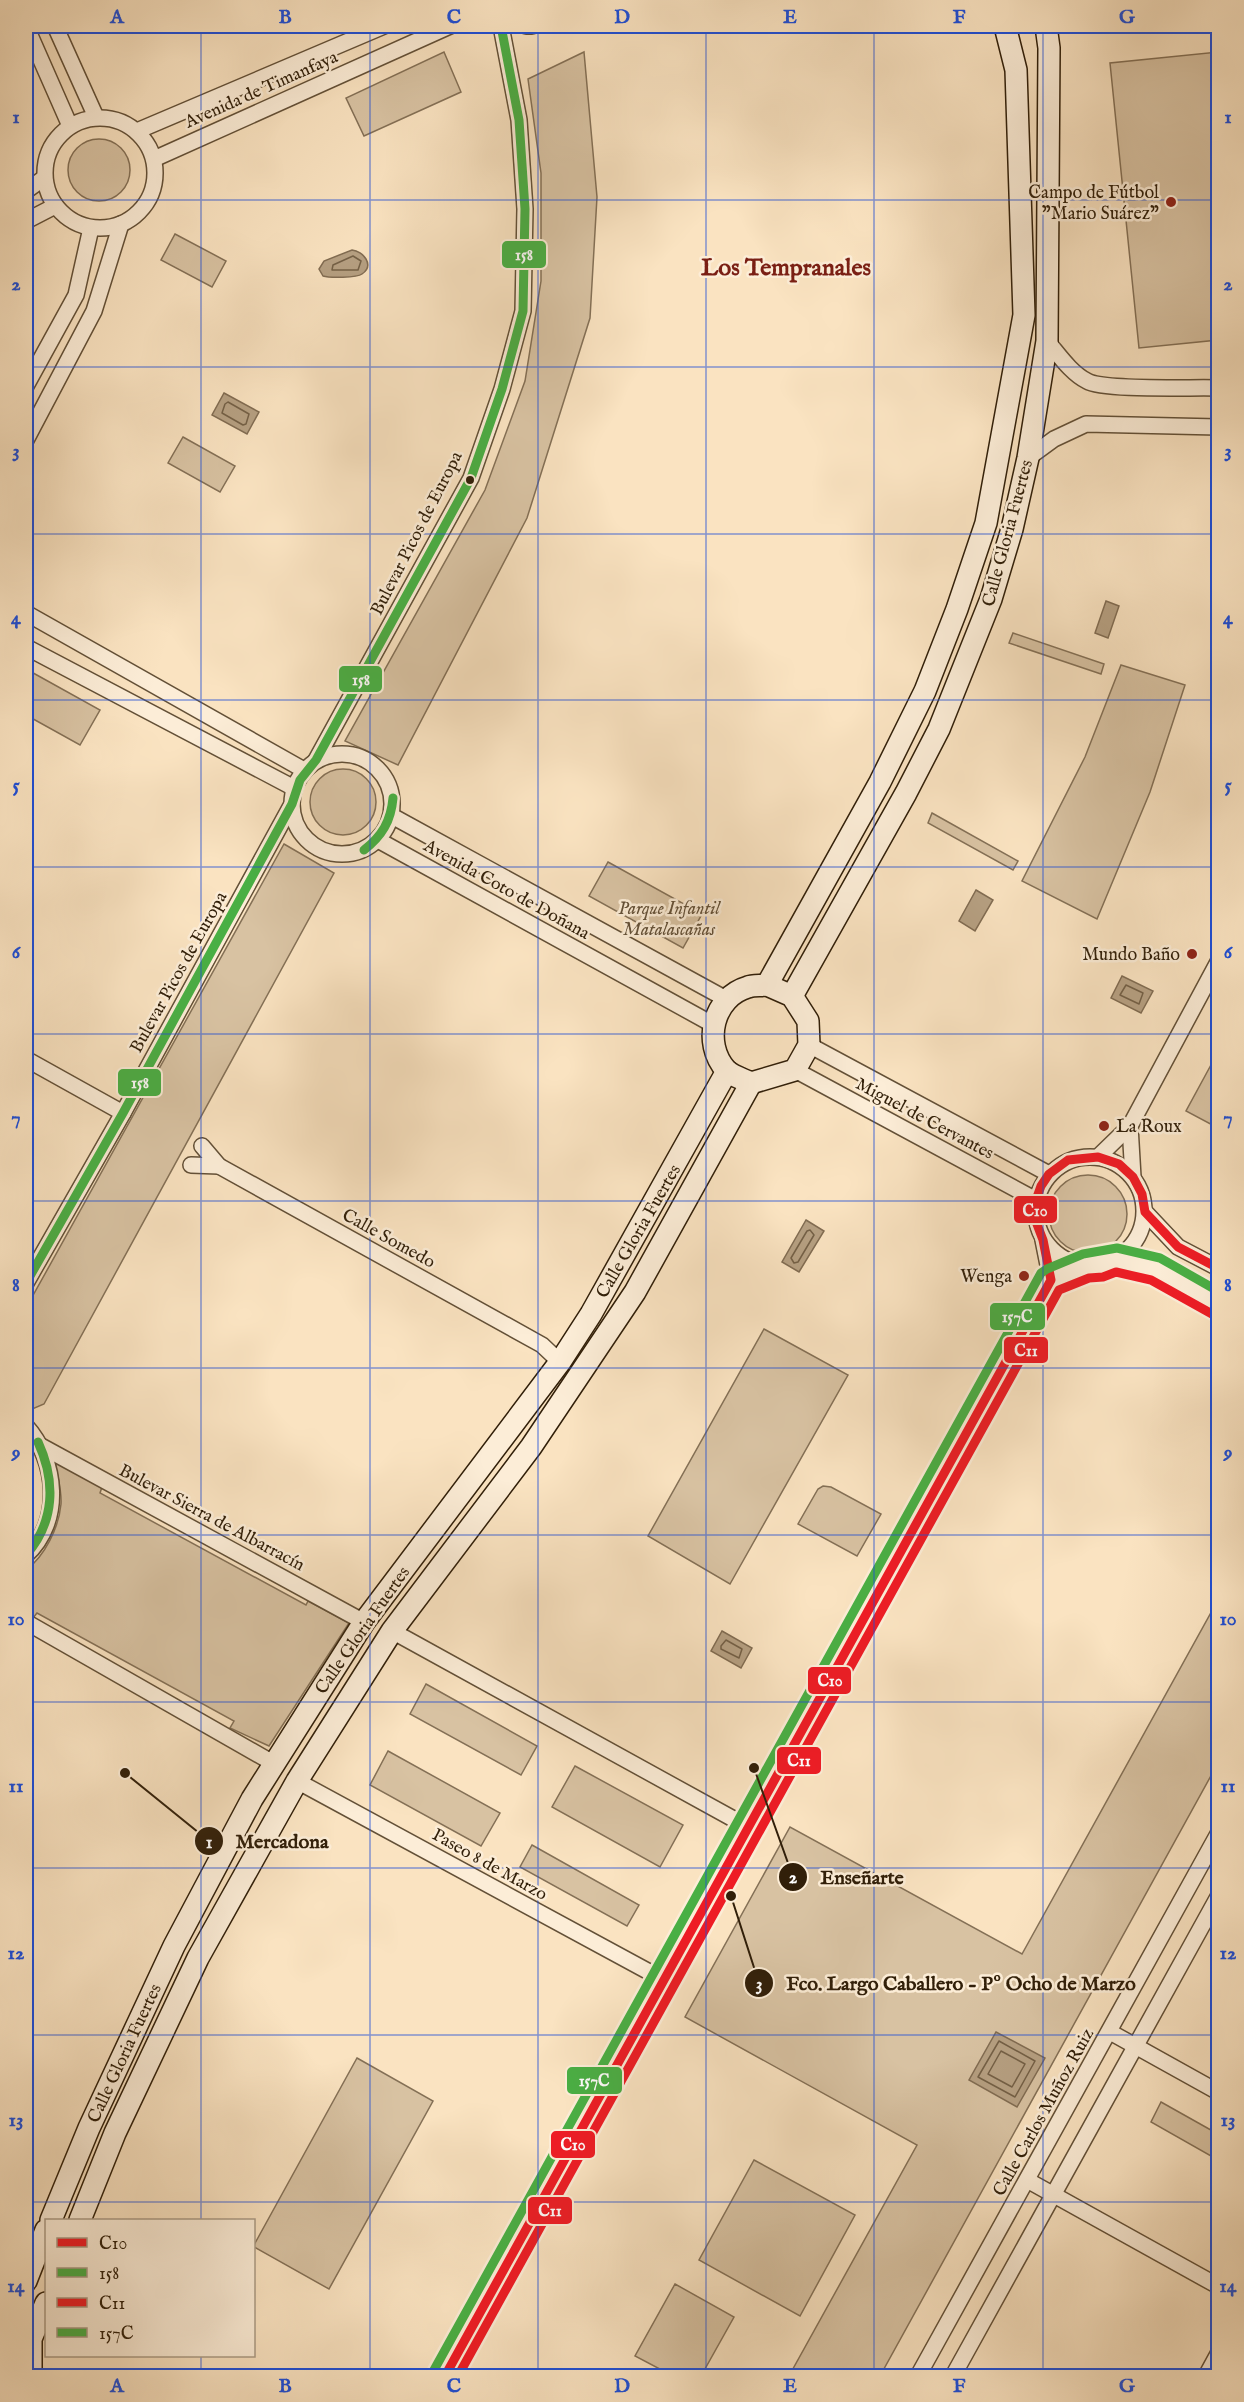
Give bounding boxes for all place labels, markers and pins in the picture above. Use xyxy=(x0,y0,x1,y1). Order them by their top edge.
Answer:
place label: Campo de Fútbol "Mario Suárez" xyxy=(1028,182,1159,226)
marker: Campo de Fútbol "Mario Suárez" xyxy=(1164,195,1178,209)
unlabelled marker xyxy=(464,474,476,486)
place label: Mundo Baño xyxy=(1082,944,1180,967)
marker: Mundo Baño xyxy=(1185,947,1199,961)
place label: La Roux xyxy=(1116,1116,1182,1139)
marker: La Roux xyxy=(1097,1119,1111,1133)
place label: Wenga xyxy=(960,1266,1012,1289)
marker: Wenga xyxy=(1017,1269,1031,1283)
callout: Mercadona xyxy=(194,1822,341,1860)
callout: Enseñarte xyxy=(778,1858,915,1896)
callout: Fco. Largo Caballero - Pº Ocho de Marzo xyxy=(744,1964,1147,2002)

